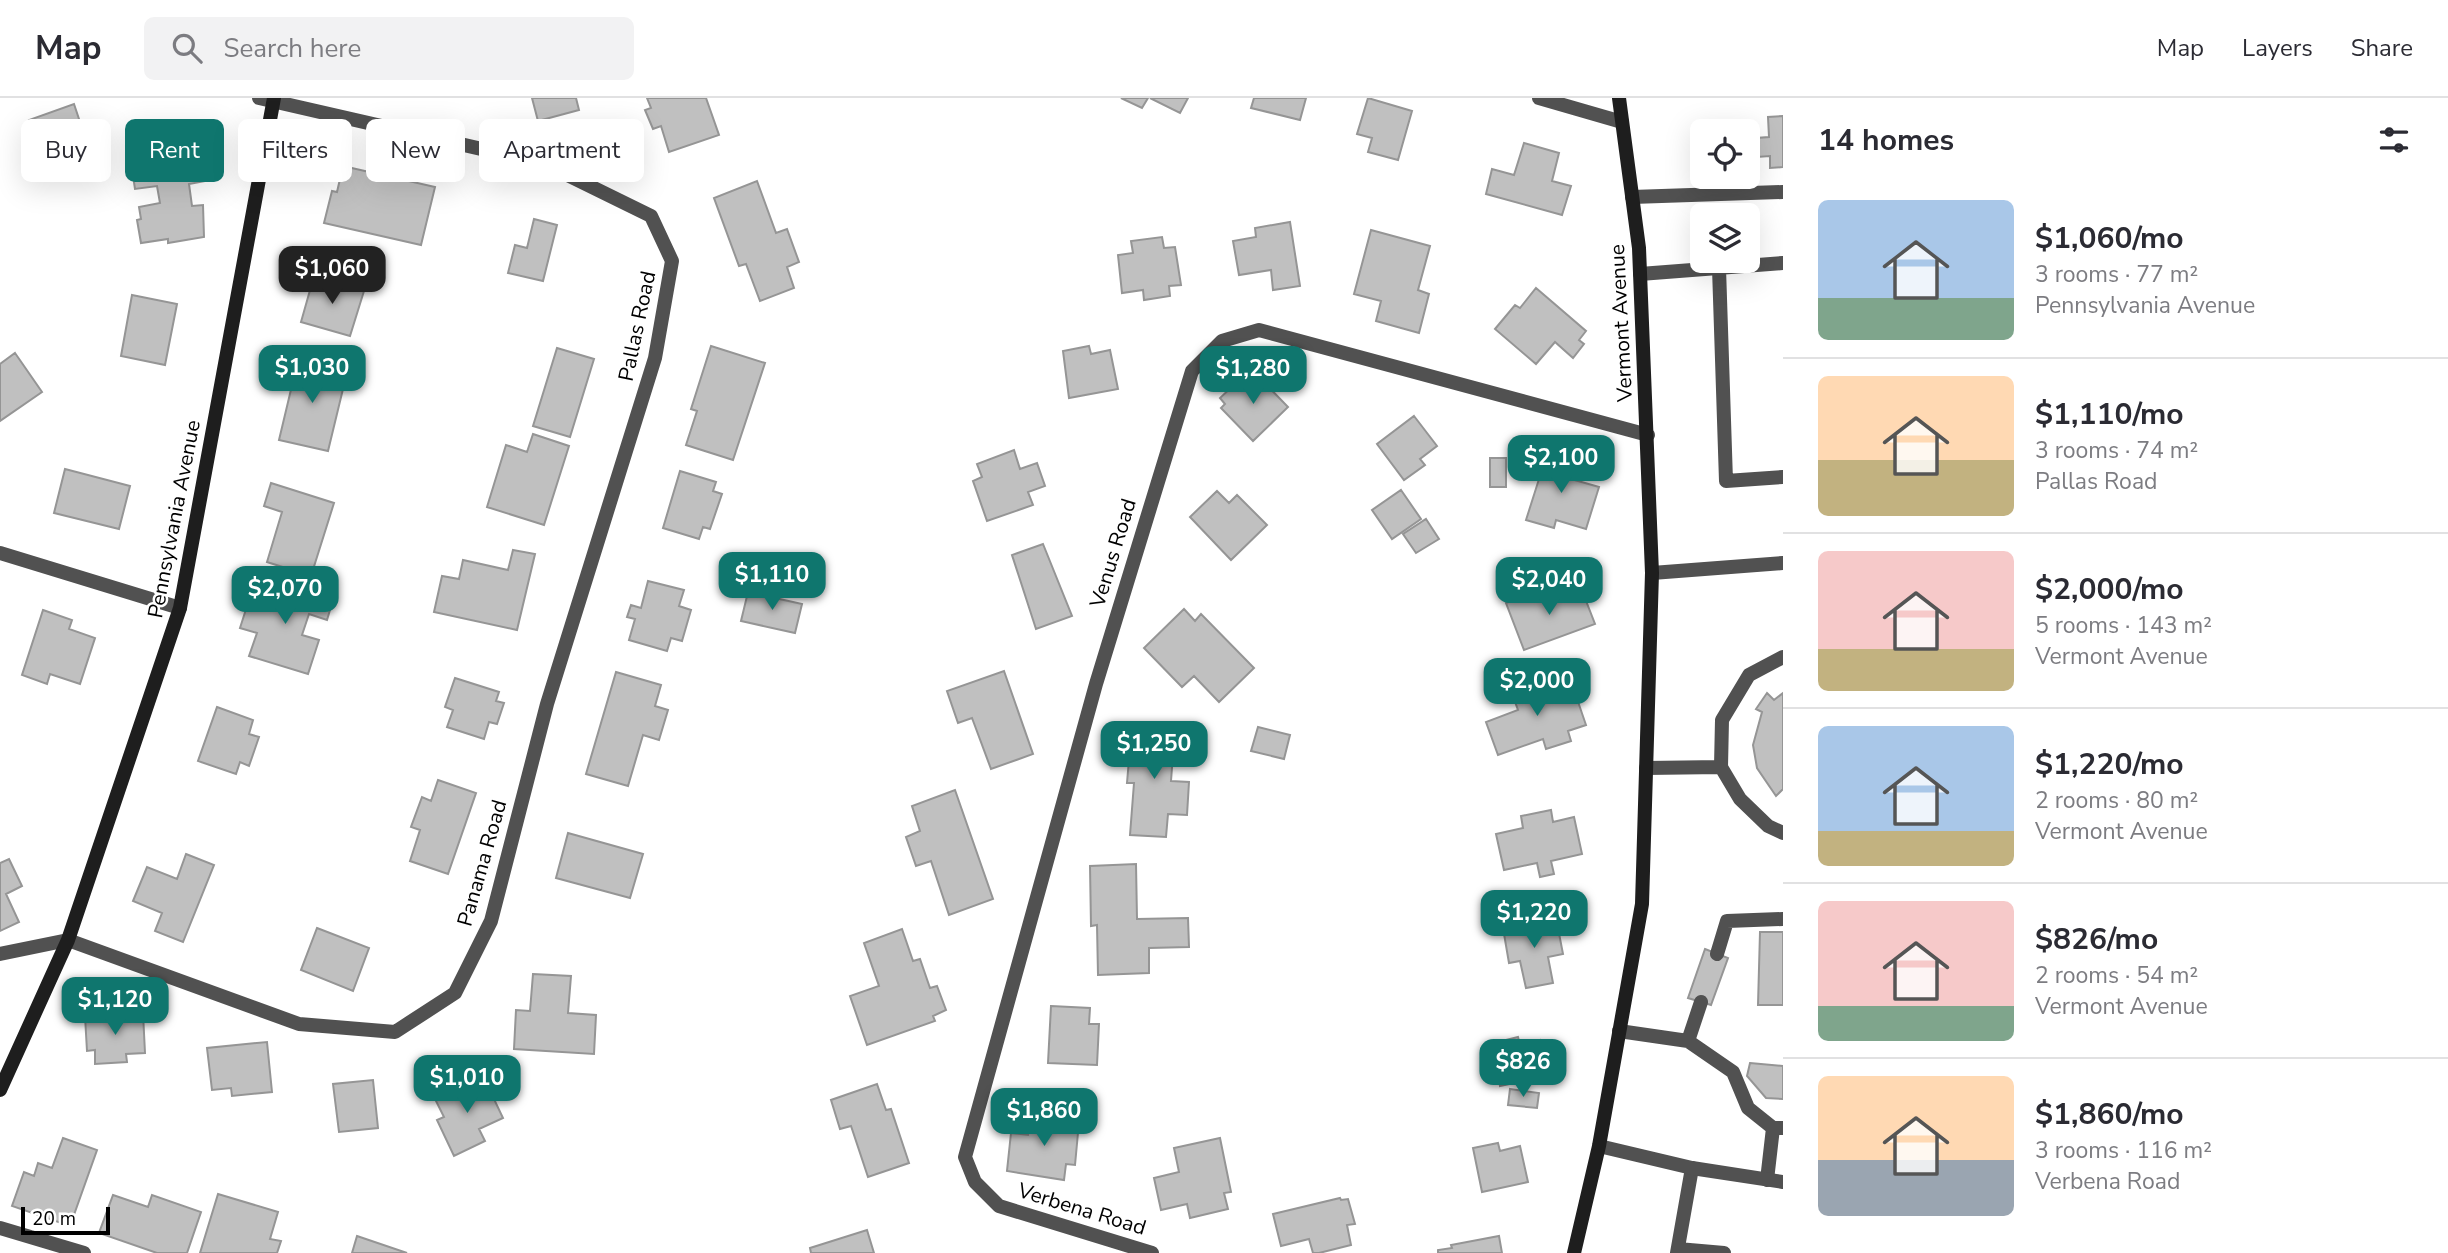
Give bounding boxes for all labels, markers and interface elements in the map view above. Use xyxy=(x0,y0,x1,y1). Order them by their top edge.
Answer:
search box xyxy=(144,17,634,80)
text: Map xyxy=(35,26,102,71)
icon: search xyxy=(168,29,206,67)
text: Search here xyxy=(224,31,361,66)
text: Map xyxy=(2157,32,2204,64)
text: Layers xyxy=(2242,32,2313,64)
text: Share xyxy=(2351,32,2413,64)
chip: Buy xyxy=(21,119,111,182)
chip: Rent xyxy=(125,119,224,182)
chip: Filters xyxy=(238,119,352,182)
chip: New xyxy=(366,119,465,182)
chip: Apartment xyxy=(479,119,644,182)
map controls xyxy=(1690,119,1760,273)
button: locate xyxy=(1690,119,1760,189)
text: 14 homes xyxy=(1818,120,1954,161)
icon: filters xyxy=(2375,121,2413,159)
button: layers xyxy=(1690,203,1760,273)
text: $1,060/mo xyxy=(2035,218,2184,259)
icon: home xyxy=(1874,228,1958,312)
street label: Vermont Avenue xyxy=(1603,244,1639,403)
pin: $1,060 xyxy=(275,246,389,306)
text: $1,060 xyxy=(295,253,369,284)
text: 3 rooms · 77 m² xyxy=(2035,259,2198,290)
street label: Pallas Road xyxy=(612,268,662,384)
text: Pennsylvania Avenue xyxy=(2035,290,2255,321)
pin: $1,030 xyxy=(255,345,369,405)
pin: $1,280 xyxy=(1196,346,1310,406)
text: $1,030 xyxy=(275,352,349,383)
text: $1,280 xyxy=(1216,353,1290,384)
text: $1,110/mo xyxy=(2035,394,2184,435)
icon: home xyxy=(1874,404,1958,488)
street label: Pennsylvania Avenue xyxy=(141,418,207,620)
text: 3 rooms · 74 m² xyxy=(2035,435,2198,466)
pin: $2,100 xyxy=(1504,436,1618,495)
text: $2,100 xyxy=(1524,442,1598,473)
text: Pallas Road xyxy=(2035,466,2158,497)
street label: Venus Road xyxy=(1083,495,1143,612)
pin: $1,110 xyxy=(715,552,829,612)
pin: $2,040 xyxy=(1492,558,1606,617)
text: $1,110 xyxy=(735,559,809,590)
text: $2,040 xyxy=(1512,564,1586,595)
pin: $2,070 xyxy=(228,566,342,626)
text: $2,000/mo xyxy=(2035,569,2184,610)
text: $2,070 xyxy=(248,573,322,604)
icon: home xyxy=(1874,579,1958,663)
text: 5 rooms · 143 m² xyxy=(2035,610,2212,641)
text: Vermont Avenue xyxy=(2035,641,2208,672)
pin: $2,000 xyxy=(1480,658,1594,718)
text: $2,000 xyxy=(1500,665,1574,696)
pin: $1,250 xyxy=(1097,722,1211,781)
text: $1,250 xyxy=(1117,728,1191,759)
text: $1,220/mo xyxy=(2035,744,2184,785)
icon: home xyxy=(1874,754,1958,838)
text: 2 rooms · 80 m² xyxy=(2035,785,2198,816)
street label: Panama Road xyxy=(451,796,513,930)
text: Vermont Avenue xyxy=(2035,816,2208,847)
pin: $1,220 xyxy=(1477,890,1591,950)
text: $1,220 xyxy=(1497,897,1571,928)
text: $826/mo xyxy=(2035,919,2158,960)
icon: home xyxy=(1874,929,1958,1013)
text: 2 rooms · 54 m² xyxy=(2035,960,2198,991)
pin: $1,120 xyxy=(58,978,172,1037)
text: $1,120 xyxy=(78,984,152,1015)
text: Vermont Avenue xyxy=(2035,991,2208,1022)
pin: $826 xyxy=(1482,1040,1564,1099)
text: $826 xyxy=(1495,1046,1551,1077)
pin: $1,010 xyxy=(410,1056,524,1115)
text: $1,010 xyxy=(430,1062,504,1093)
pin: $1,860 xyxy=(987,1088,1101,1148)
text: $1,860/mo xyxy=(2035,1094,2184,1135)
text: $1,860 xyxy=(1007,1095,1081,1126)
icon: home xyxy=(1874,1104,1958,1188)
text: 3 rooms · 116 m² xyxy=(2035,1135,2212,1166)
text: Verbena Road xyxy=(2035,1166,2180,1197)
street label: Verbena Road xyxy=(1014,1176,1150,1242)
scale bar xyxy=(21,1204,110,1236)
text: 20 m xyxy=(32,1206,76,1232)

